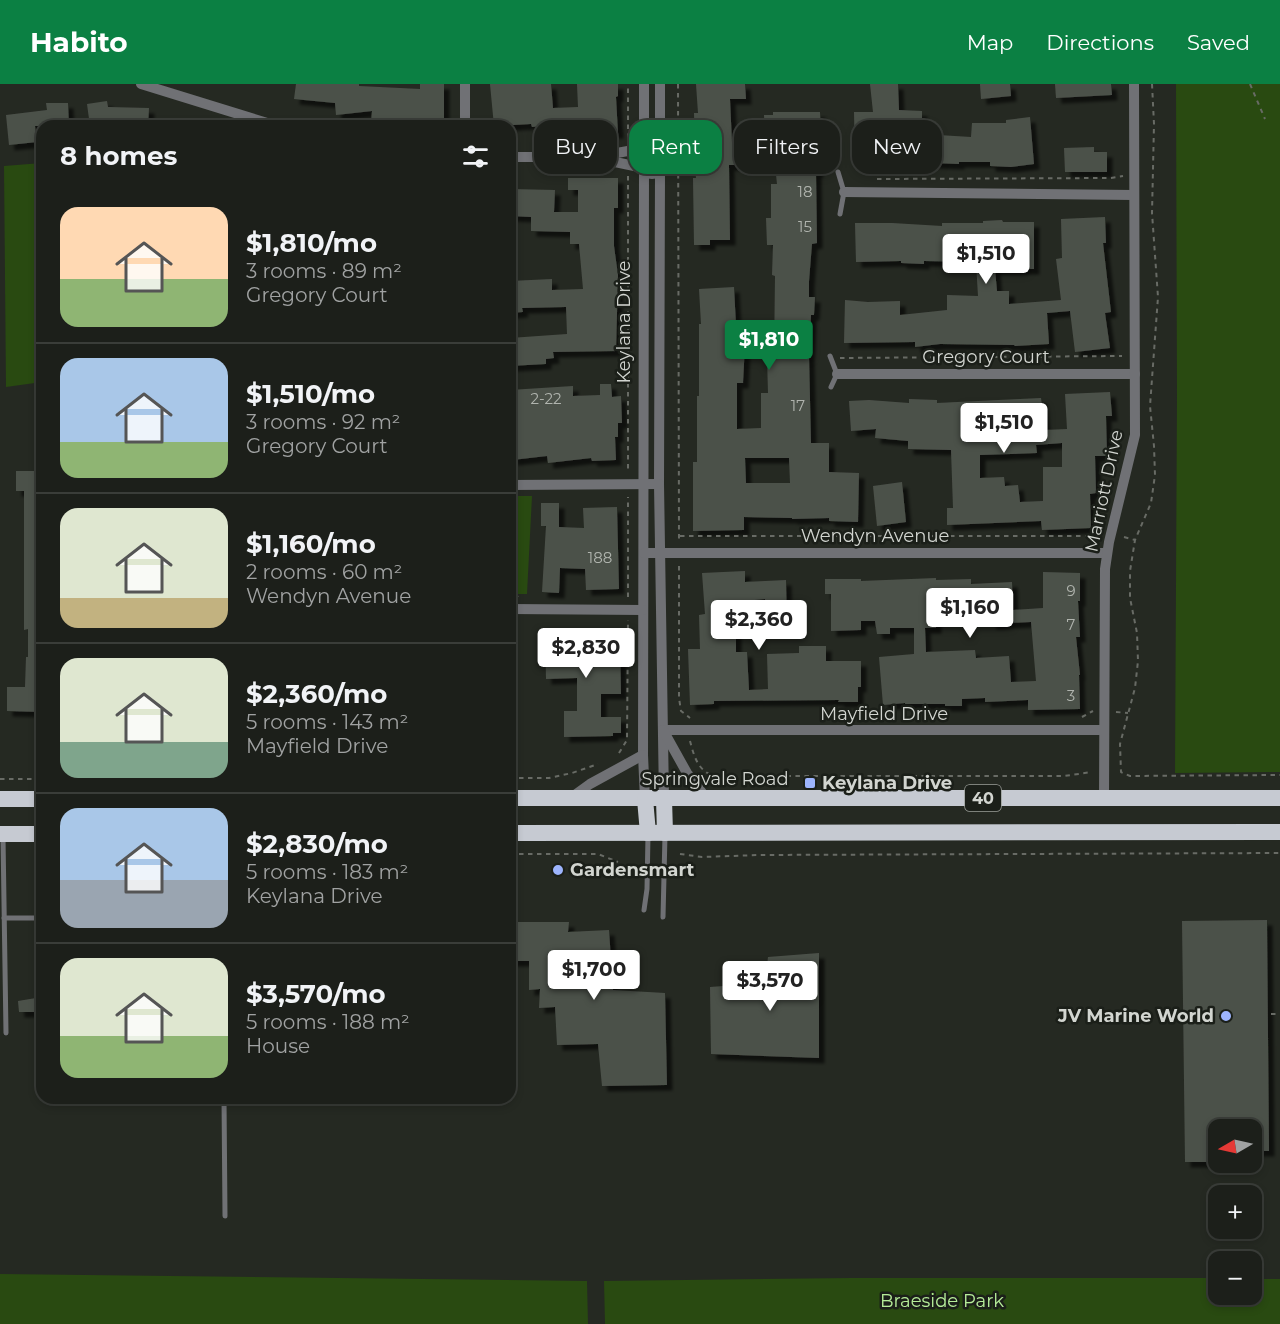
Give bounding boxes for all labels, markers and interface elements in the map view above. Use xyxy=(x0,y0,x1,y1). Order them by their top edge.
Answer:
text: Habito xyxy=(30,25,128,59)
text: Map xyxy=(967,30,1013,55)
text: Directions xyxy=(1046,30,1154,55)
text: Saved xyxy=(1187,30,1250,55)
chip: Buy xyxy=(534,120,617,174)
chip: Rent xyxy=(629,120,722,174)
chip: Filters xyxy=(734,120,840,174)
chip: New xyxy=(852,120,942,174)
text: 8 homes xyxy=(60,140,177,172)
icon: filters xyxy=(459,140,492,173)
house number: 18 xyxy=(798,182,813,201)
house number: 15 xyxy=(798,217,812,236)
text: $1,810/mo xyxy=(246,227,377,259)
icon: home xyxy=(108,231,180,303)
pin: $1,510 xyxy=(937,234,1035,285)
text: $1,510 xyxy=(957,241,1015,265)
text: 3 rooms · 89 m² xyxy=(246,259,402,283)
street label: Keylana Drive xyxy=(613,260,635,384)
text: Gregory Court xyxy=(246,283,388,307)
pin: $1,810 xyxy=(720,320,818,371)
text: $1,810 xyxy=(739,327,799,351)
street label: Gregory Court xyxy=(922,346,1050,368)
text: $1,510/mo xyxy=(246,378,375,410)
icon: home xyxy=(108,382,180,454)
house number: 2-22 xyxy=(531,389,562,408)
house number: 17 xyxy=(791,396,805,415)
pin: $1,510 xyxy=(955,403,1053,454)
text: 3 rooms · 92 m² xyxy=(246,410,400,434)
text: $1,510 xyxy=(975,410,1033,434)
street label: Marriott Drive xyxy=(1080,428,1128,554)
text: Gregory Court xyxy=(246,434,388,458)
street label: Wendyn Avenue xyxy=(801,525,949,547)
text: $1,160/mo xyxy=(246,528,376,560)
icon: home xyxy=(108,532,180,604)
house number: 188 xyxy=(588,548,612,567)
text: 2 rooms · 60 m² xyxy=(246,560,402,584)
house number: 9 xyxy=(1066,581,1076,600)
text: Wendyn Avenue xyxy=(246,584,411,608)
pin: $1,160 xyxy=(921,588,1019,639)
text: $1,160 xyxy=(940,595,1000,619)
pin: $2,360 xyxy=(710,600,808,651)
text: $2,360 xyxy=(725,607,793,631)
house number: 7 xyxy=(1067,615,1076,634)
pin: $2,830 xyxy=(537,628,635,679)
text: $2,830 xyxy=(552,635,620,659)
text: $2,360/mo xyxy=(246,678,387,710)
icon: home xyxy=(108,682,180,754)
house number: 3 xyxy=(1067,686,1075,705)
street label: Mayfield Drive xyxy=(820,703,948,725)
text: 5 rooms · 143 m² xyxy=(246,710,408,734)
text: Mayfield Drive xyxy=(246,734,388,758)
street label: Springvale Road xyxy=(641,768,789,790)
place label: Keylana Drive xyxy=(822,772,952,794)
marker: Keylana Drive xyxy=(803,776,817,790)
road number: 40 xyxy=(965,785,1001,811)
text: $2,830/mo xyxy=(246,828,388,860)
icon: home xyxy=(108,832,180,904)
place label: Gardensmart xyxy=(570,859,694,881)
text: 5 rooms · 183 m² xyxy=(246,860,408,884)
marker: Gardensmart xyxy=(551,863,565,877)
text: Keylana Drive xyxy=(246,884,383,908)
pin: $1,700 xyxy=(545,950,643,1001)
text: $1,700 xyxy=(562,957,626,981)
pin: $3,570 xyxy=(721,961,819,1012)
text: $3,570 xyxy=(736,968,804,992)
text: $3,570/mo xyxy=(246,978,386,1010)
icon: home xyxy=(108,982,180,1054)
place label: JV Marine World xyxy=(1057,1005,1214,1027)
marker: JV Marine World xyxy=(1219,1009,1233,1023)
text: 5 rooms · 188 m² xyxy=(246,1010,410,1034)
text: House xyxy=(246,1034,310,1058)
north arrow xyxy=(1208,1119,1262,1173)
map controls xyxy=(1208,1119,1262,1305)
button: + xyxy=(1208,1185,1262,1239)
button: − xyxy=(1208,1251,1262,1305)
park label: Braeside Park xyxy=(880,1290,1004,1312)

